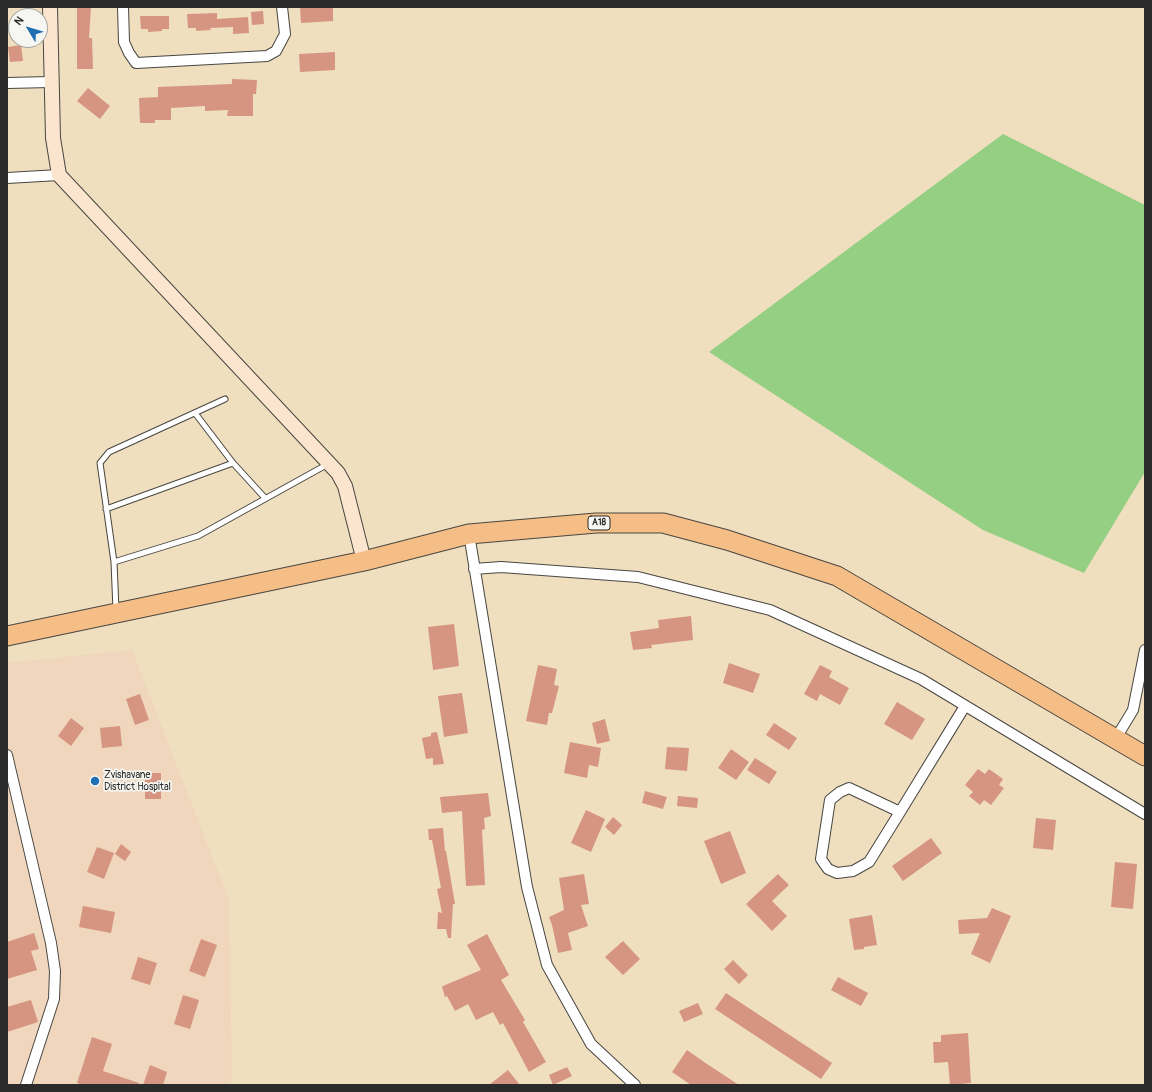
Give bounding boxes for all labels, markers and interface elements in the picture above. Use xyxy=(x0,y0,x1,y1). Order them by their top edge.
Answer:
north arrow xyxy=(8,8,48,48)
text: N xyxy=(12,14,26,28)
road number: A18 xyxy=(588,516,610,530)
place label: Zvishavane District Hospital xyxy=(104,769,171,792)
marker: Zvishavane District Hospital xyxy=(89,775,101,787)

